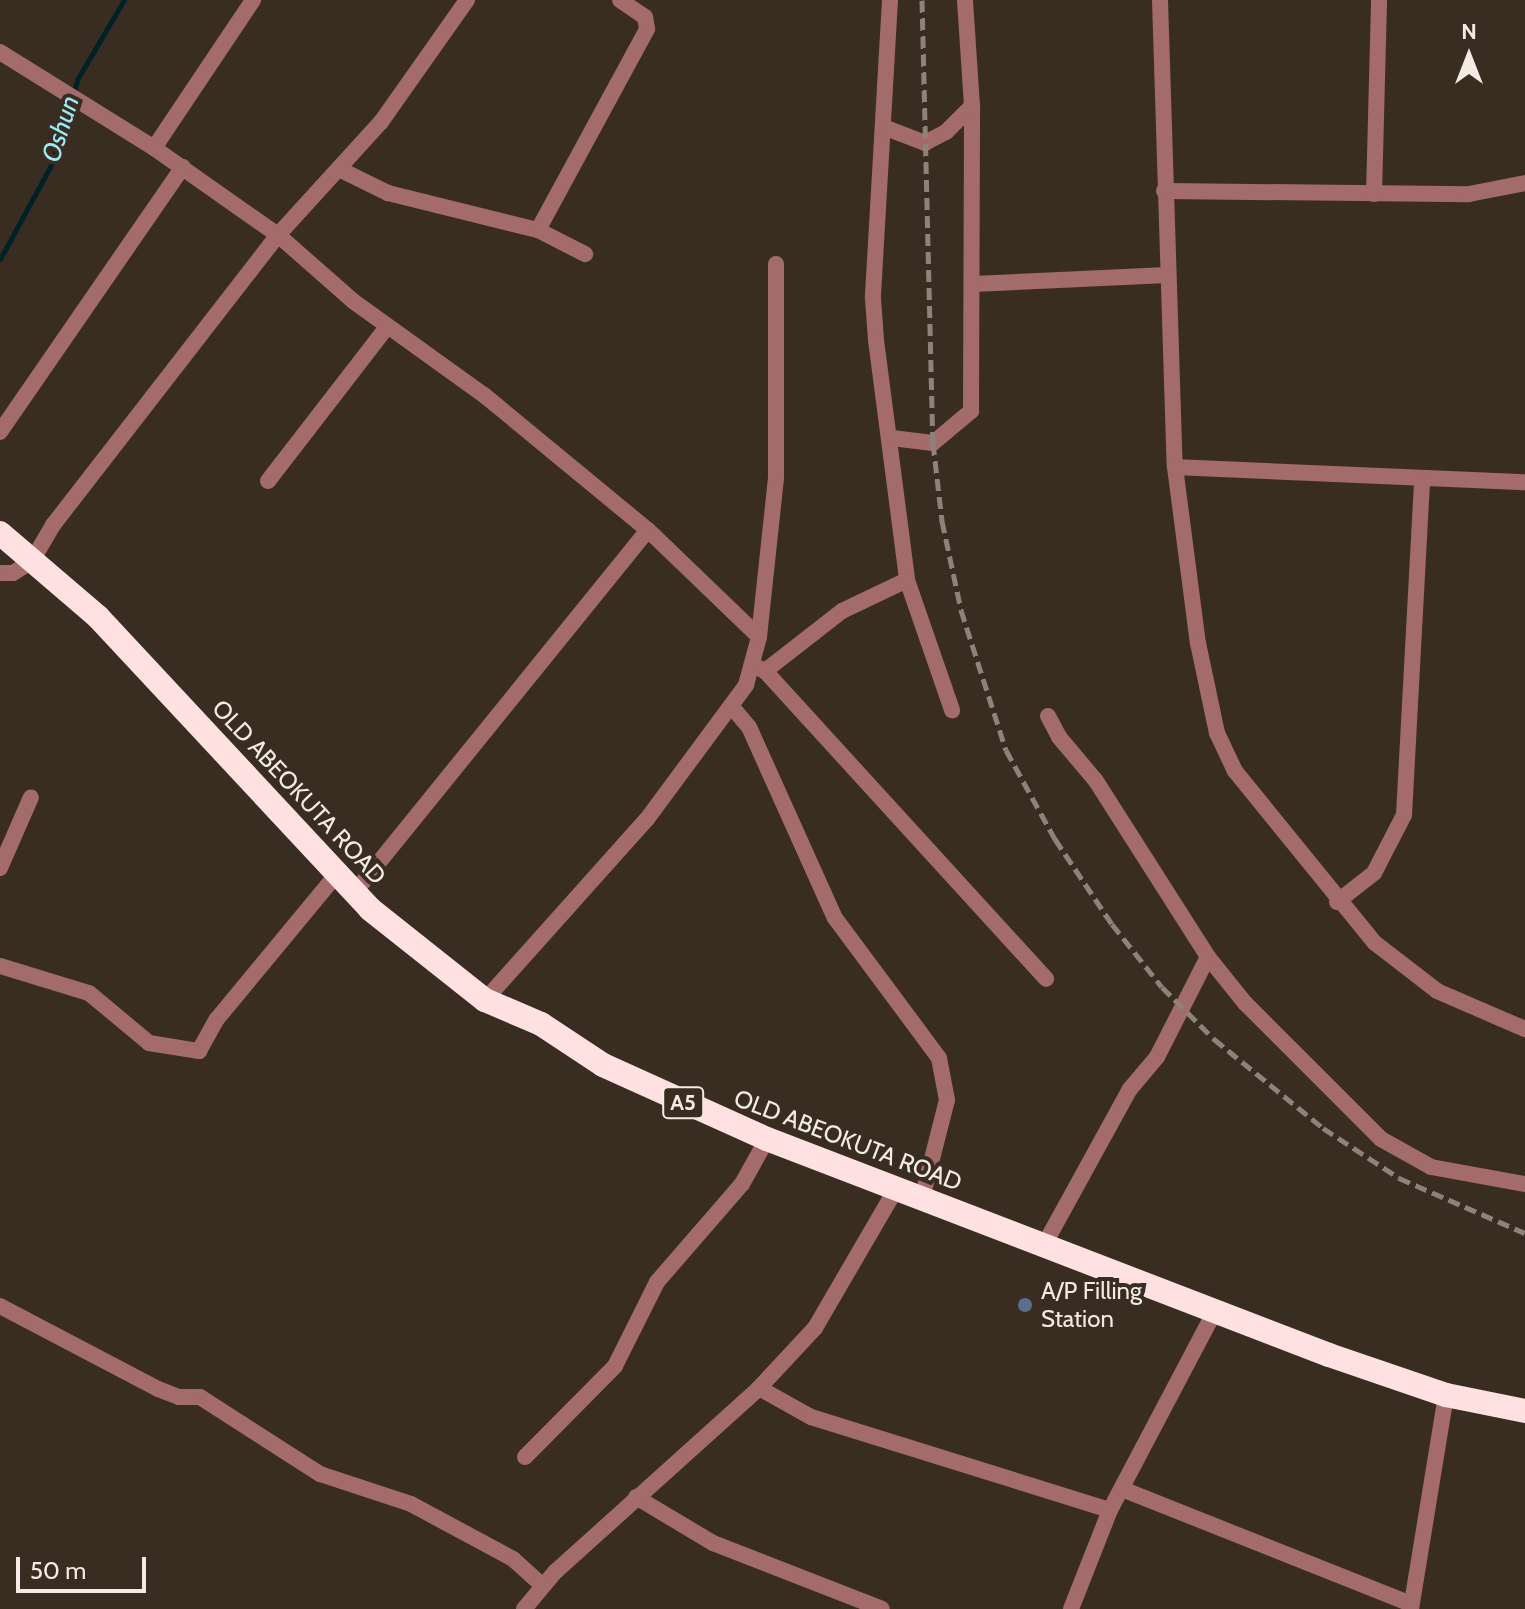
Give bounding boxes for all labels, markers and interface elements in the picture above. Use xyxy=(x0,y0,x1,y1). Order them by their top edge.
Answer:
north arrow xyxy=(1429,16,1509,96)
text: N xyxy=(1461,18,1477,45)
water label: Oshun xyxy=(36,92,86,166)
street label: OLD ABEOKUTA ROAD xyxy=(206,694,392,890)
street label: OLD ABEOKUTA ROAD xyxy=(730,1083,966,1197)
road number: A5 xyxy=(661,1085,705,1121)
place label: A/P Filling Station xyxy=(1041,1277,1142,1333)
marker: A/P Filling Station xyxy=(1016,1296,1034,1314)
scale bar xyxy=(20,1541,150,1591)
text: 50 m xyxy=(30,1556,86,1585)

